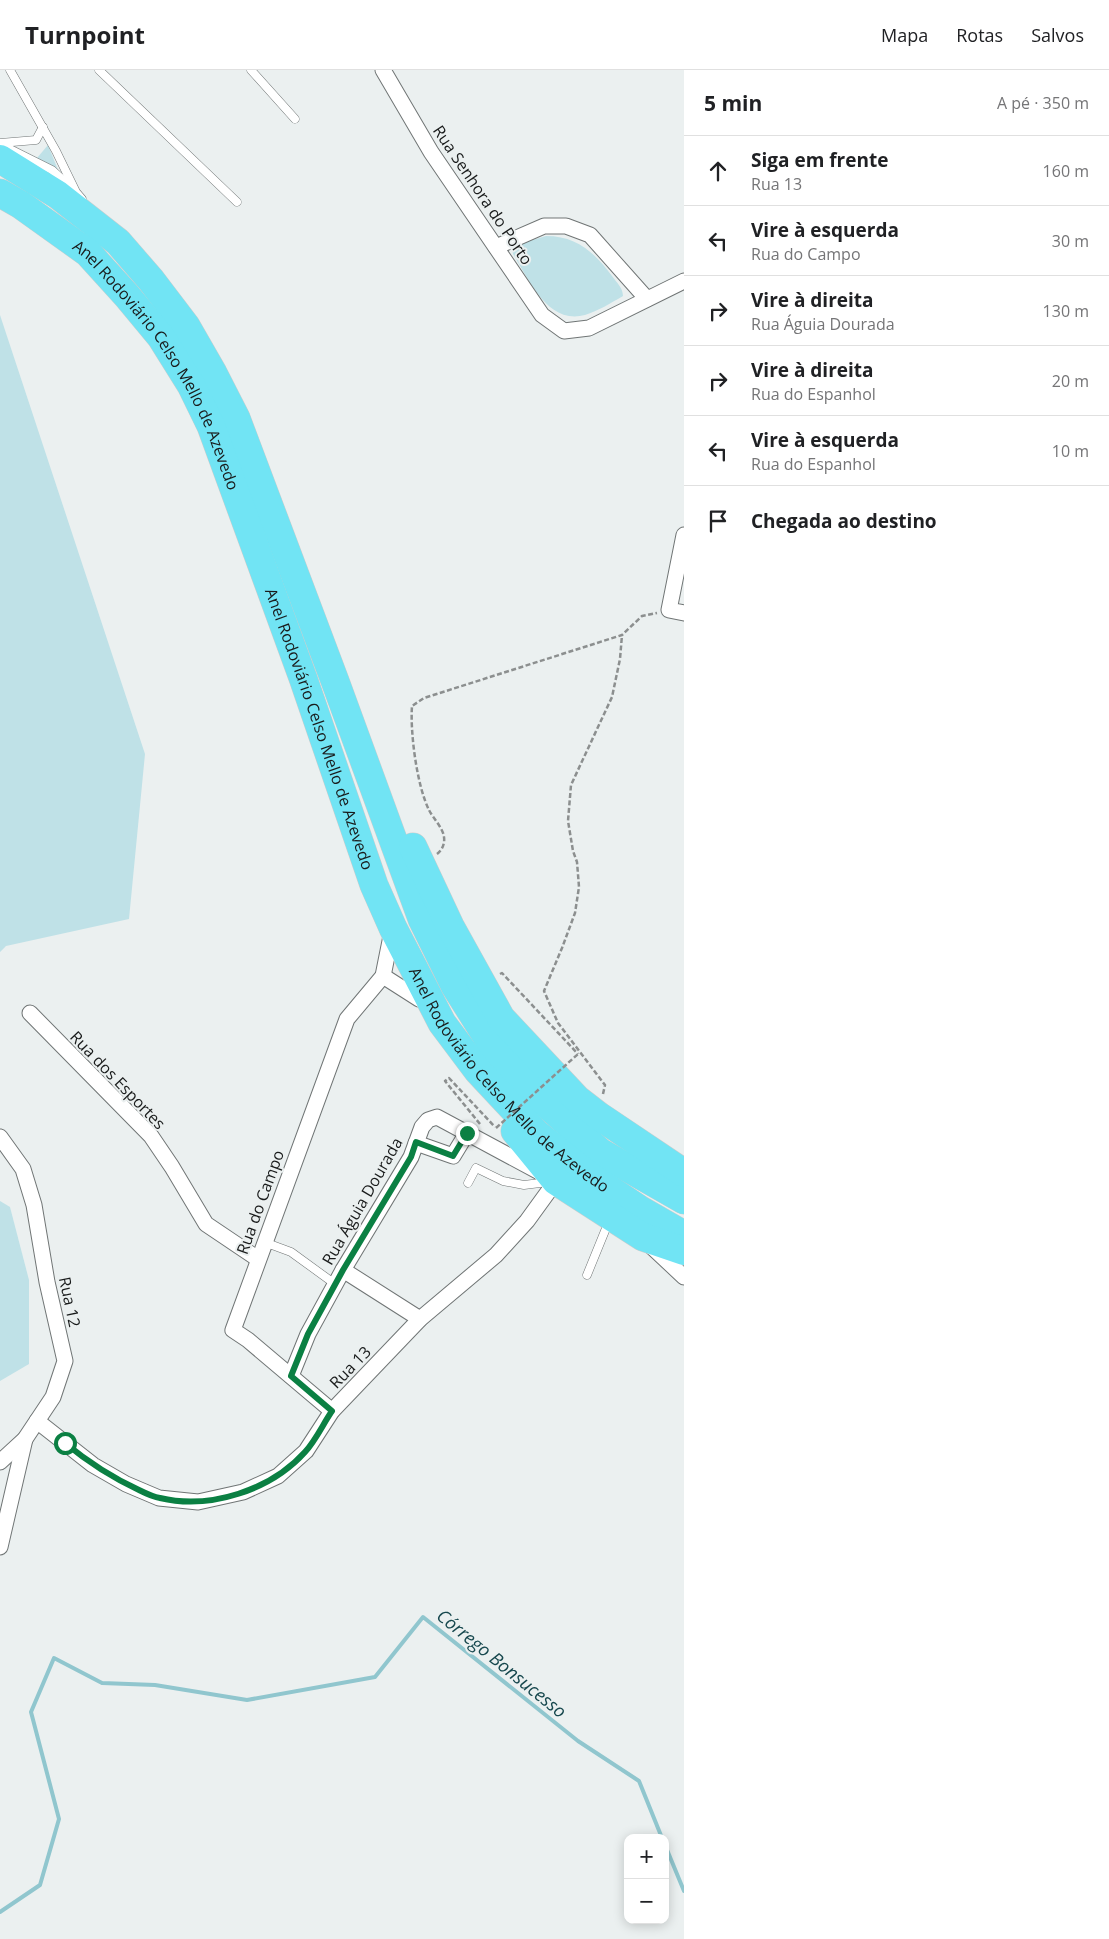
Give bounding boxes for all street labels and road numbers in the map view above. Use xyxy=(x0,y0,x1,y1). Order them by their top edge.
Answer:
street label: Rua Senhora do Porto xyxy=(428,121,538,269)
street label: Anel Rodoviário Celso Mello de Azevedo xyxy=(68,235,244,493)
street label: Anel Rodoviário Celso Mello de Azevedo xyxy=(260,585,379,873)
street label: Anel Rodoviário Celso Mello de Azevedo xyxy=(404,963,614,1197)
street label: Rua dos Esportes xyxy=(65,1026,171,1134)
street label: Rua Águia Dourada xyxy=(317,1133,407,1269)
street label: Rua do Campo xyxy=(231,1147,289,1257)
street label: Rua 12 xyxy=(54,1275,86,1329)
street label: Rua 13 xyxy=(324,1341,376,1393)

